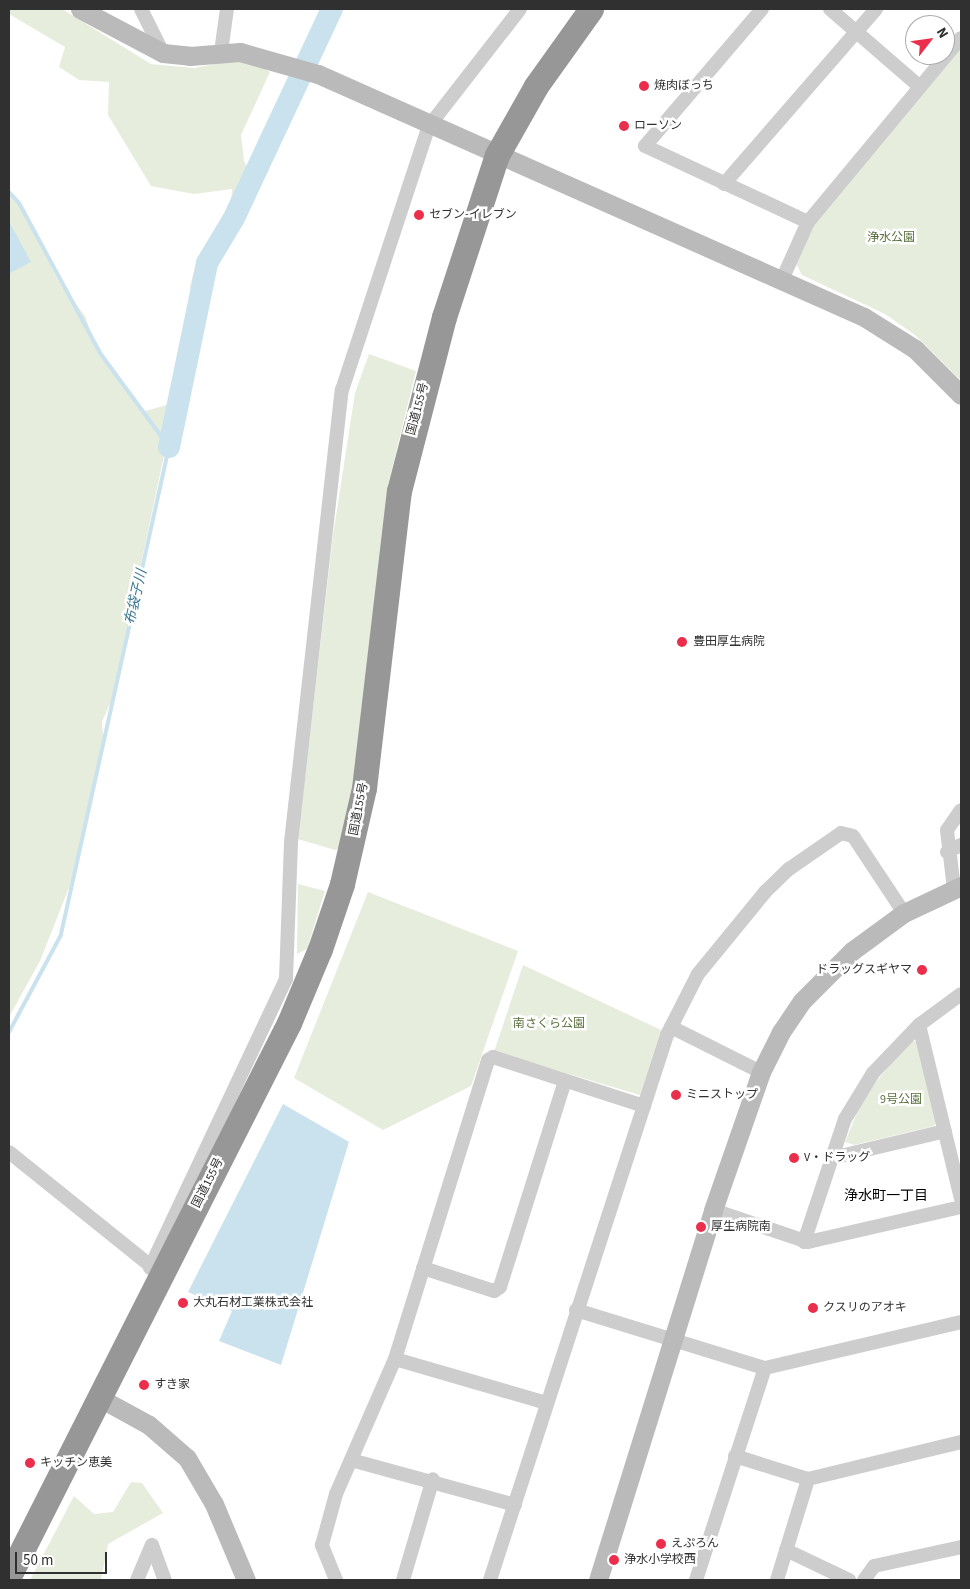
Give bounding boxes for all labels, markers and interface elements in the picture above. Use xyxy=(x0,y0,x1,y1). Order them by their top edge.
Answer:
north arrow xyxy=(905,15,955,65)
text: N xyxy=(931,24,953,42)
place label: 焼肉ぼっち xyxy=(654,79,714,93)
marker: 焼肉ぼっち xyxy=(638,80,650,92)
place label: ローソン xyxy=(634,119,682,133)
marker: ローソン xyxy=(618,120,630,132)
place label: セブン-イレブン xyxy=(429,208,517,222)
marker: セブン-イレブン xyxy=(413,209,425,221)
park label: 浄水公園 xyxy=(867,231,915,245)
street label: 国道155号 xyxy=(404,381,432,437)
water label: 布袋子川 xyxy=(122,568,150,626)
marker: 豊田厚生病院 xyxy=(675,635,689,649)
place label: 豊田厚生病院 xyxy=(693,635,765,649)
street label: 国道155号 xyxy=(347,781,371,837)
place label: ドラッグスギヤマ xyxy=(816,963,912,977)
marker: ドラッグスギヤマ xyxy=(916,964,928,976)
park label: 南さくら公園 xyxy=(513,1017,585,1031)
place label: ミニストップ xyxy=(686,1088,758,1102)
marker: ミニストップ xyxy=(670,1089,682,1101)
park label: 9号公園 xyxy=(880,1093,922,1107)
place label: V・ドラッグ xyxy=(804,1151,870,1165)
marker: V・ドラッグ xyxy=(788,1152,800,1164)
street label: 国道155号 xyxy=(189,1156,227,1210)
district label: 浄水町一丁目 xyxy=(844,1188,928,1204)
place label: 厚生病院南 xyxy=(711,1220,771,1234)
marker: 厚生病院南 xyxy=(695,1221,707,1233)
place label: 大丸石材工業株式会社 xyxy=(193,1296,313,1310)
marker: 大丸石材工業株式会社 xyxy=(177,1297,189,1309)
place label: クスリのアオキ xyxy=(823,1301,907,1315)
marker: クスリのアオキ xyxy=(807,1302,819,1314)
place label: すき家 xyxy=(154,1378,190,1392)
marker: すき家 xyxy=(138,1379,150,1391)
place label: キッチン恵美 xyxy=(40,1456,112,1470)
marker: キッチン恵美 xyxy=(24,1457,36,1469)
place label: えぷろん xyxy=(671,1537,719,1551)
marker: えぷろん xyxy=(655,1538,667,1550)
scale bar xyxy=(18,1542,110,1574)
text: 50 m xyxy=(23,1550,53,1571)
place label: 浄水小学校西 xyxy=(624,1553,696,1567)
marker: 浄水小学校西 xyxy=(608,1554,620,1566)

